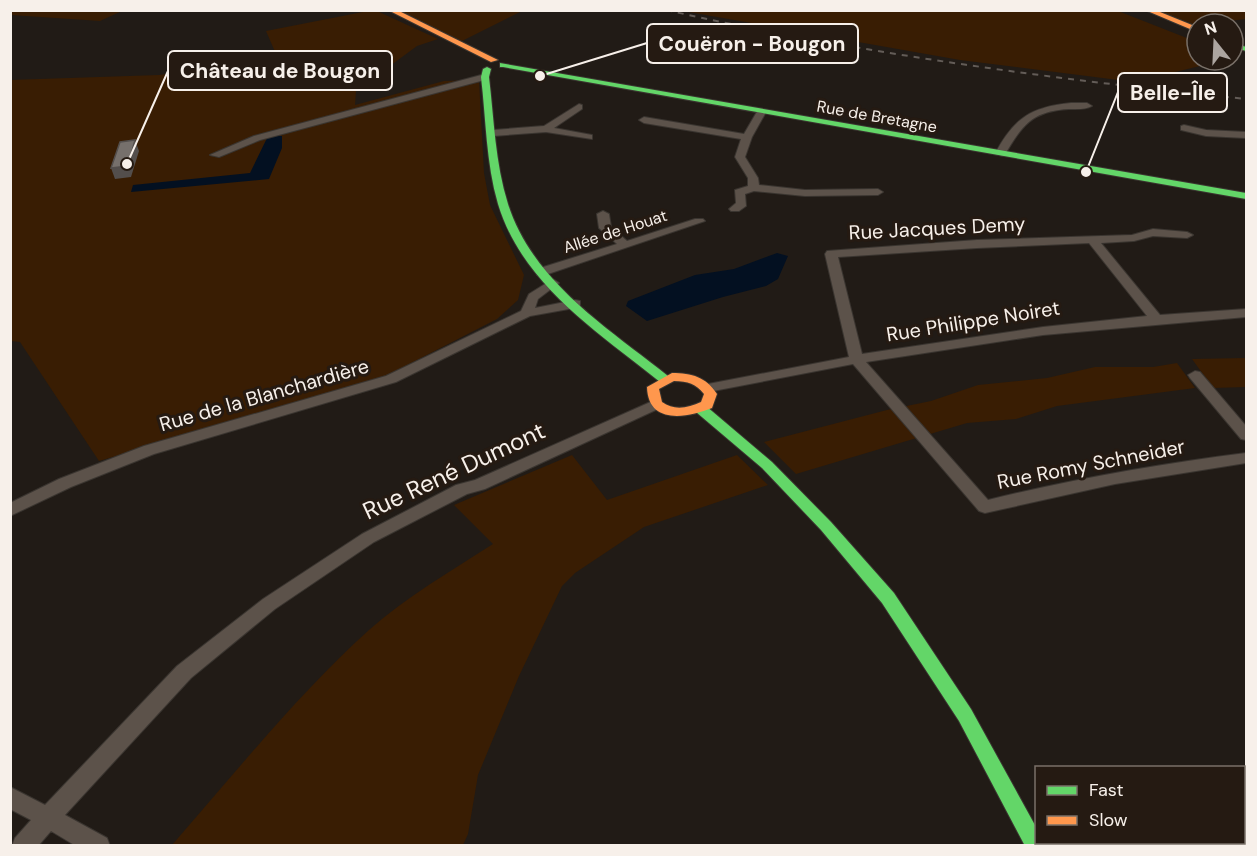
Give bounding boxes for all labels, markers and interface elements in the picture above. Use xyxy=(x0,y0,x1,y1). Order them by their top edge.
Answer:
north arrow xyxy=(1185,12,1245,72)
text: N xyxy=(1202,16,1219,40)
callout: Couëron - Bougon xyxy=(647,24,858,63)
text: Couëron - Bougon xyxy=(658,30,846,58)
callout: Château de Bougon xyxy=(168,51,392,90)
text: Château de Bougon xyxy=(180,57,380,85)
callout: Belle-Île xyxy=(1118,73,1227,112)
text: Belle-Île xyxy=(1130,79,1216,107)
street label: Rue de Bretagne xyxy=(815,96,939,137)
street label: Allée de Houat xyxy=(561,205,670,258)
street label: Rue Jacques Demy xyxy=(848,210,1026,246)
street label: Rue Philippe Noiret xyxy=(884,294,1062,348)
street label: Rue de la Blanchardière xyxy=(156,353,372,437)
street label: Rue René Dumont xyxy=(357,415,550,526)
street label: Rue Romy Schneider xyxy=(995,433,1187,495)
legend xyxy=(1035,766,1245,844)
text: Fast xyxy=(1089,778,1124,802)
text: Slow xyxy=(1089,808,1128,832)

